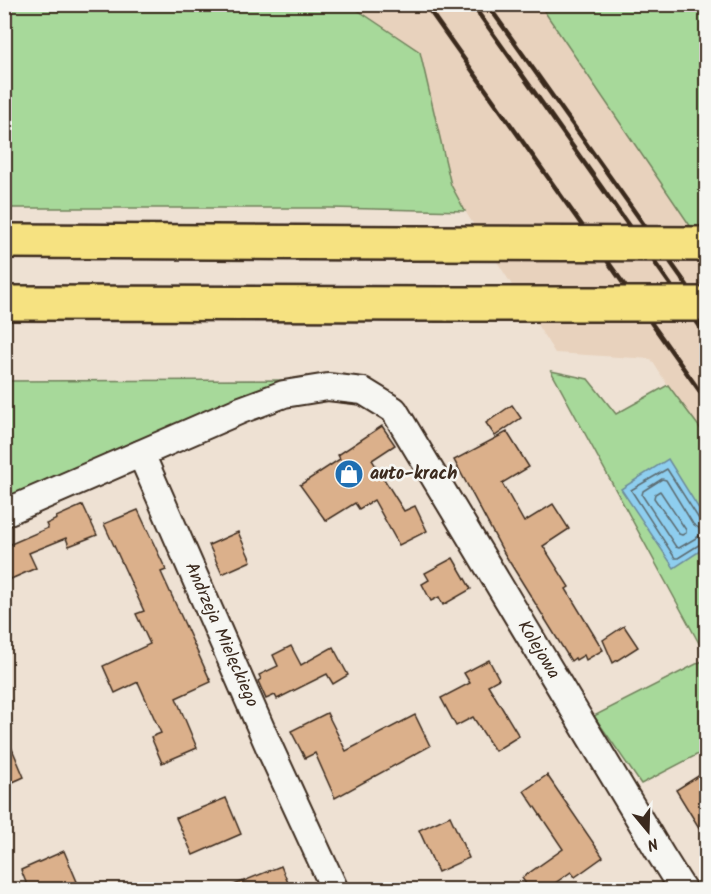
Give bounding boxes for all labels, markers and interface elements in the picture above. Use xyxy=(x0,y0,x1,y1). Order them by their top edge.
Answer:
shop icon: auto-krach xyxy=(333,458,365,490)
place label: auto-krach xyxy=(370,460,457,489)
street label: Andrzeja Mielęckiego xyxy=(176,558,266,712)
street label: Kolejowa xyxy=(509,615,567,685)
north arrow xyxy=(618,801,678,861)
text: N xyxy=(644,830,661,857)

